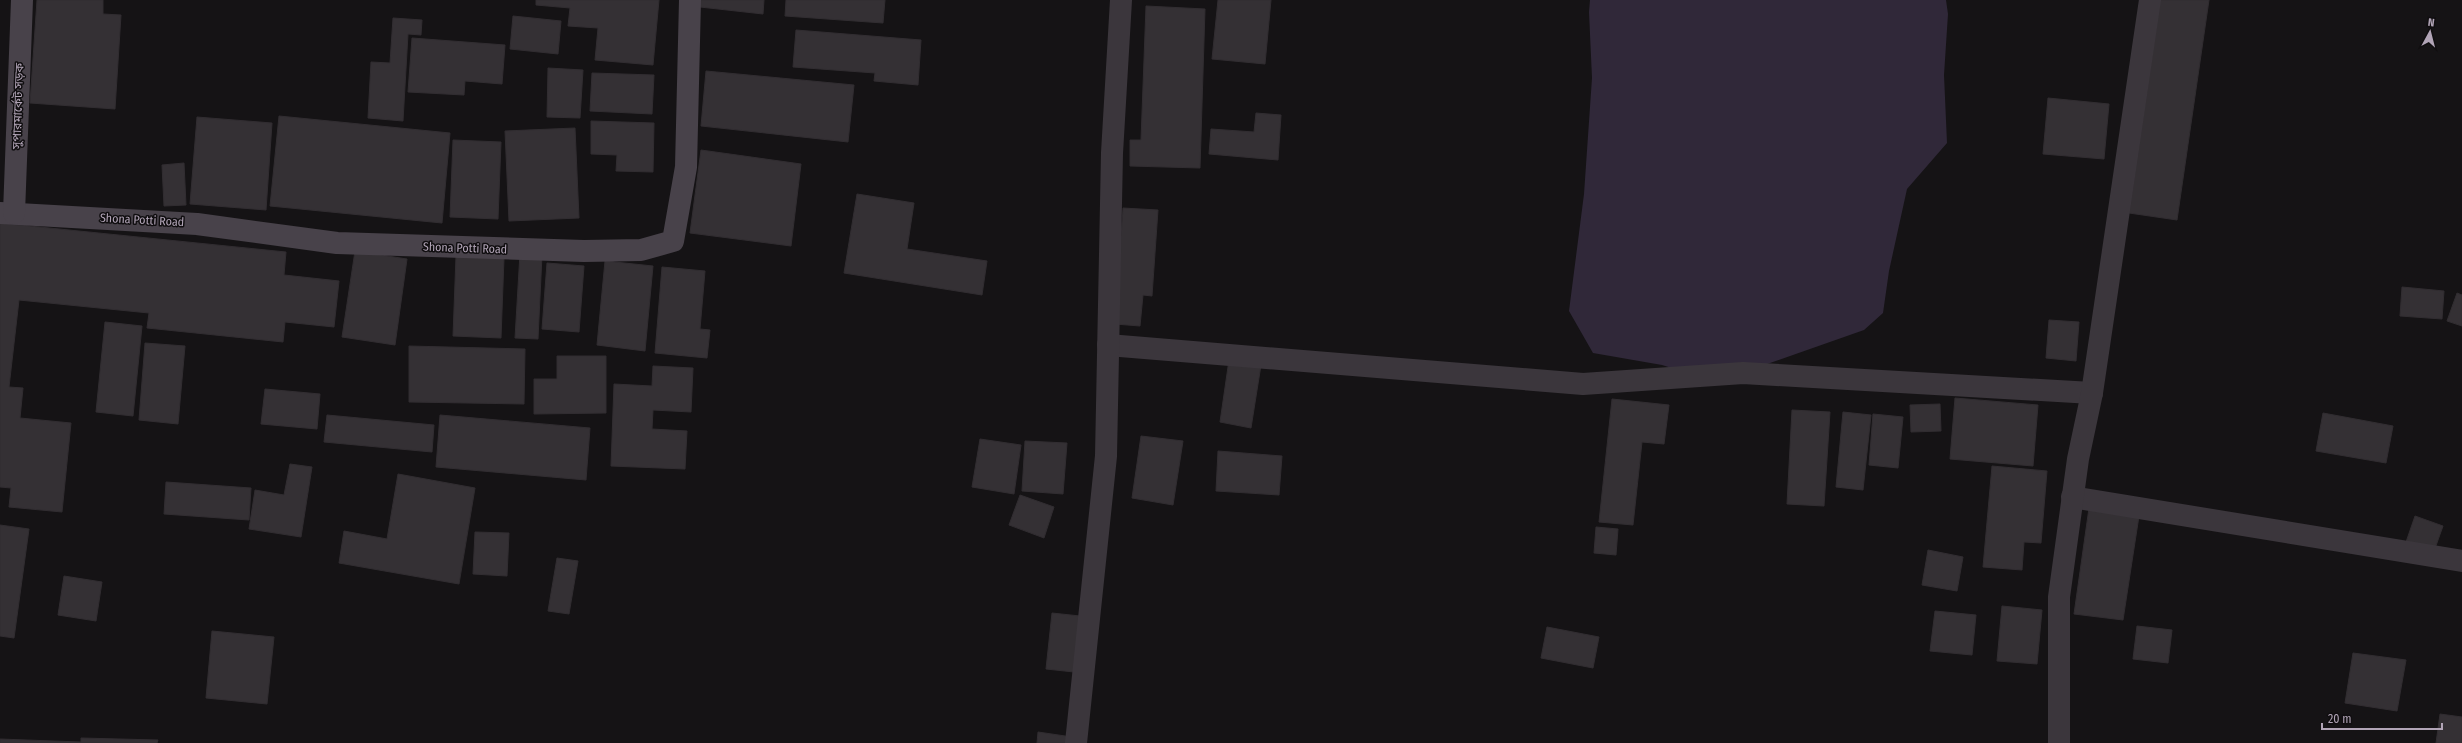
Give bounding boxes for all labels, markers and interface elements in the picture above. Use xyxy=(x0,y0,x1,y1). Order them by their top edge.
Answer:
north arrow xyxy=(2410,12,2450,52)
text: N xyxy=(2427,16,2435,29)
street label: সুপারমার্কেট সড়ক xyxy=(8,62,28,150)
street label: Shona Potti Road xyxy=(99,211,185,229)
street label: Shona Potti Road xyxy=(423,240,507,256)
scale bar xyxy=(2322,705,2442,731)
text: 20 m xyxy=(2328,712,2352,726)

